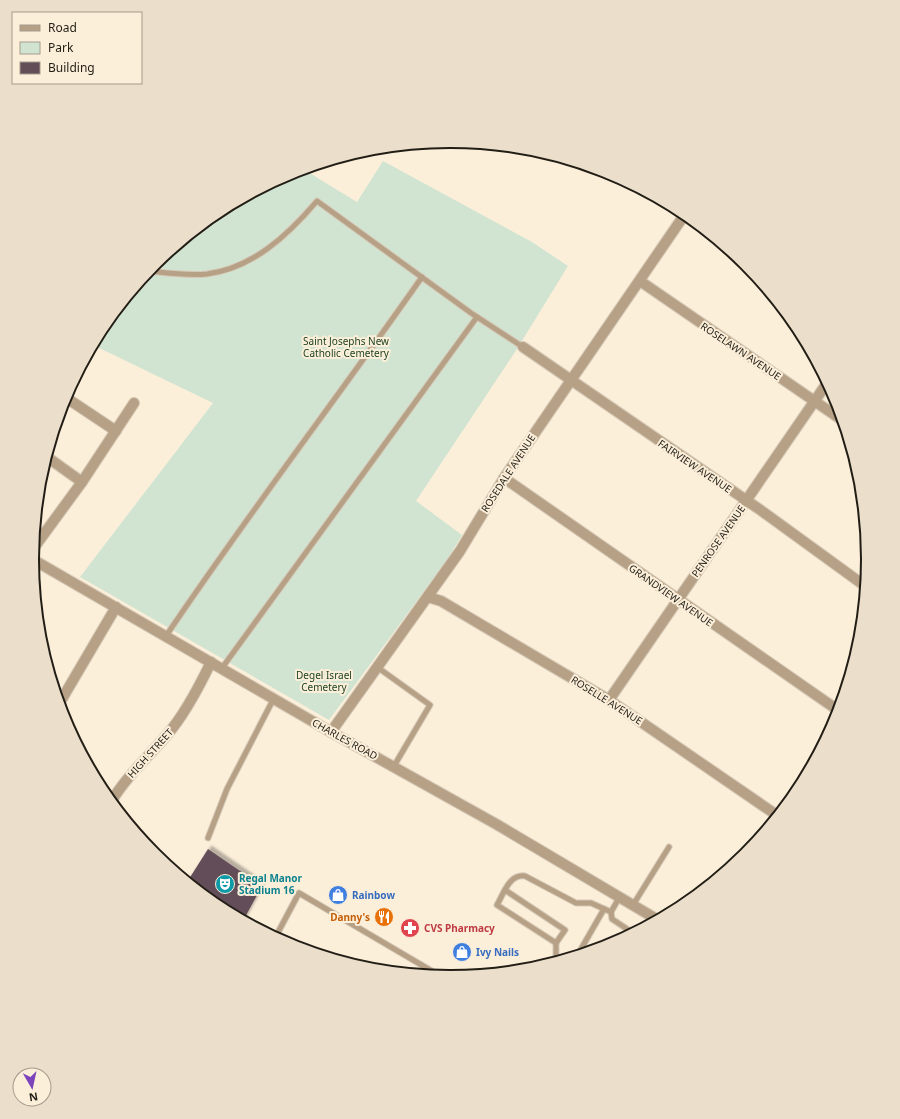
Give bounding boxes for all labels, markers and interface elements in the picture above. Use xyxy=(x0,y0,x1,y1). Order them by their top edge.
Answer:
legend xyxy=(12,12,142,84)
text: Road xyxy=(48,19,77,36)
text: Park xyxy=(48,39,74,56)
text: Building xyxy=(48,59,95,76)
street label: ROSELAWN AVENUE xyxy=(698,319,784,383)
park label: Saint Josephs New Catholic Cemetery xyxy=(303,334,390,360)
street label: ROSEDALE AVENUE xyxy=(478,431,538,515)
street label: FAIRVIEW AVENUE xyxy=(655,436,735,496)
street label: PENROSE AVENUE xyxy=(688,502,748,580)
street label: GRANDVIEW AVENUE xyxy=(626,561,716,629)
park label: Degel Israel Cemetery xyxy=(296,668,352,694)
street label: ROSELLE AVENUE xyxy=(569,672,645,728)
street label: CHARLES ROAD xyxy=(310,715,380,763)
street label: HIGH STREET xyxy=(124,725,176,781)
place label: Regal Manor Stadium 16 xyxy=(239,871,303,897)
theatre icon: Regal Manor Stadium 16 xyxy=(214,873,236,895)
shop icon: Rainbow xyxy=(327,884,349,906)
place label: Rainbow xyxy=(352,888,395,902)
restaurant icon: Danny's xyxy=(373,906,395,928)
place label: Danny's xyxy=(330,910,370,924)
pharmacy icon: CVS Pharmacy xyxy=(399,917,421,939)
place label: CVS Pharmacy xyxy=(424,921,495,935)
shop icon: Ivy Nails xyxy=(451,941,473,963)
place label: Ivy Nails xyxy=(476,945,519,959)
north arrow xyxy=(12,1067,52,1107)
text: N xyxy=(28,1089,39,1105)

